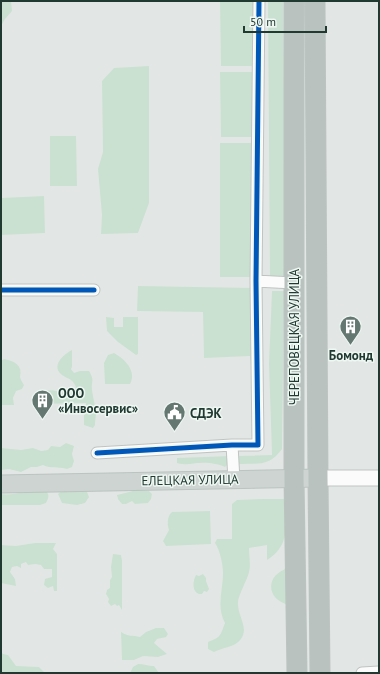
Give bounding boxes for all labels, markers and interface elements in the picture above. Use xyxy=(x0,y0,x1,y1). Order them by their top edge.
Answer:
scale bar xyxy=(244,8,326,34)
text: 50 m xyxy=(250,14,276,29)
street label: ЧЕРЕПОВЕЦКАЯ УЛИЦА xyxy=(286,268,303,405)
building icon: Бомонд xyxy=(338,314,364,347)
place label: Бомонд xyxy=(329,347,374,364)
place label: ООО «Инвосервис» xyxy=(58,385,138,417)
building icon: ООО «Инвосервис» xyxy=(30,387,56,420)
public building icon: СДЭК xyxy=(162,400,188,433)
place label: СДЭК xyxy=(190,405,222,422)
street label: ЕЛЕЦКАЯ УЛИЦА xyxy=(141,471,239,489)

